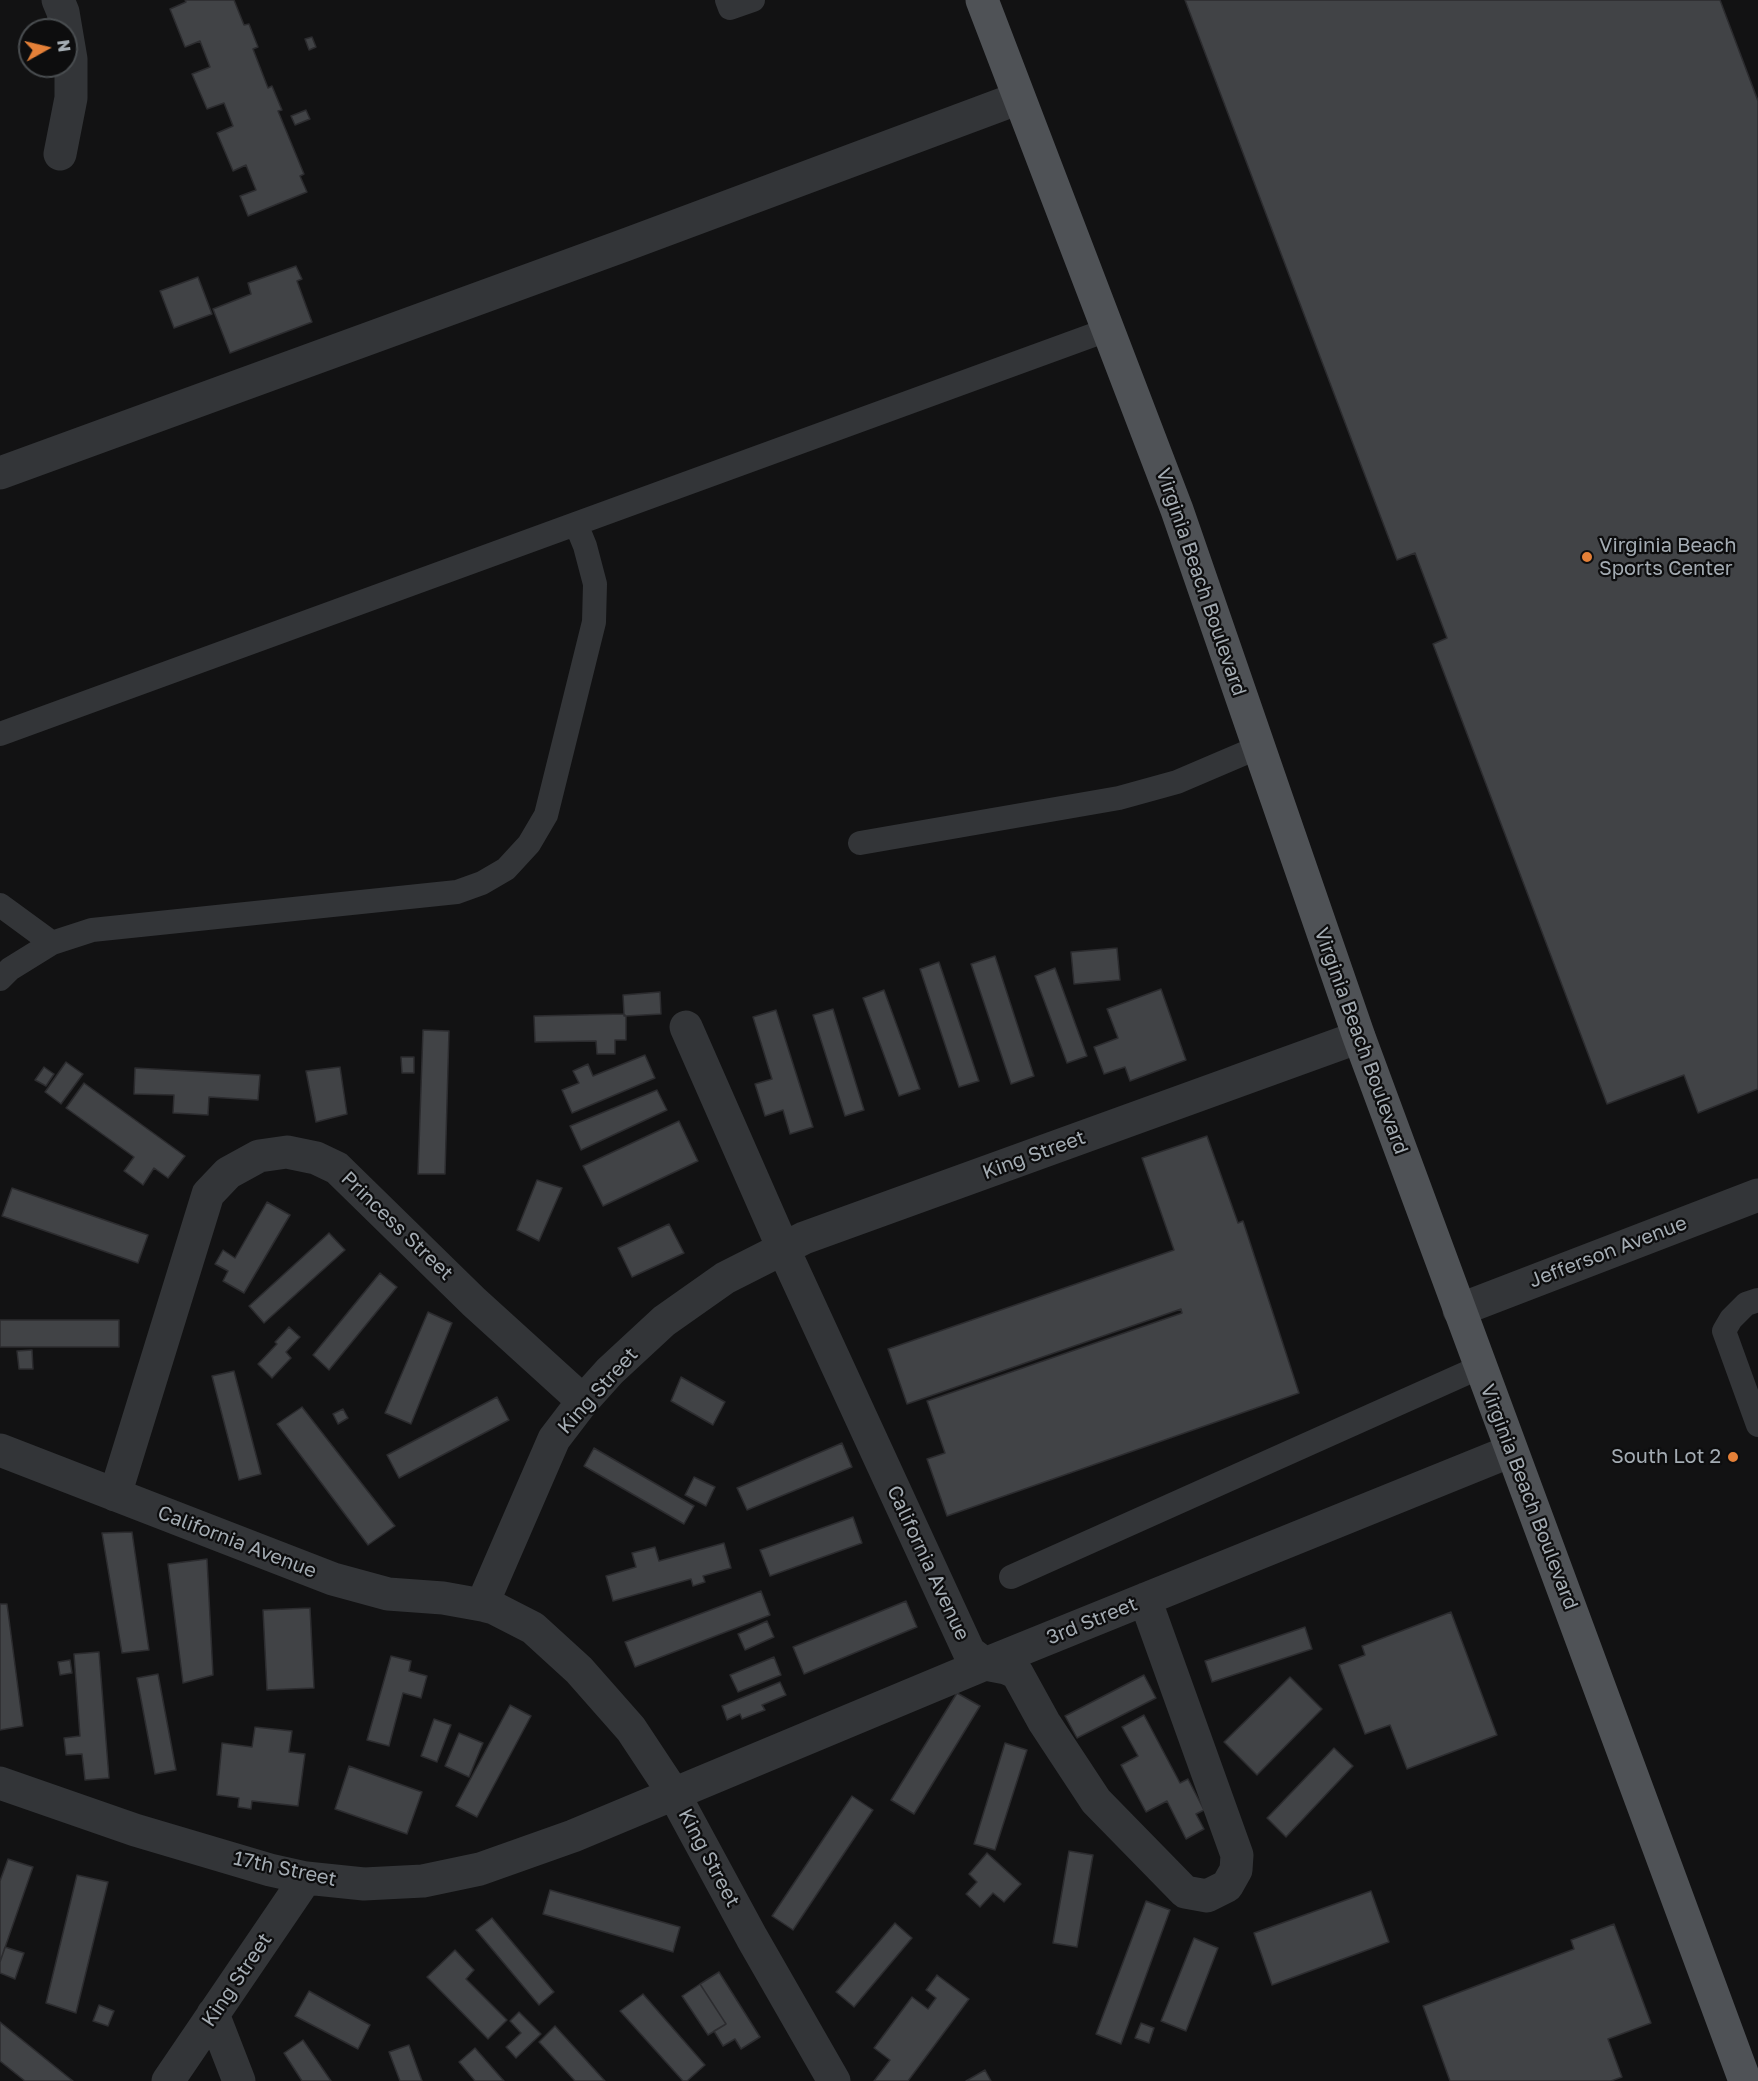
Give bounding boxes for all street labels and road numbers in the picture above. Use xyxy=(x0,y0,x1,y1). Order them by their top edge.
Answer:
street label: Virginia Beach Boulevard xyxy=(1151,465,1251,699)
street label: Virginia Beach Boulevard xyxy=(1309,925,1413,1157)
street label: King Street xyxy=(979,1125,1089,1185)
street label: Princess Street xyxy=(336,1166,458,1286)
street label: Jefferson Avenue xyxy=(1526,1211,1690,1293)
street label: King Street xyxy=(553,1343,643,1439)
street label: Virginia Beach Boulevard xyxy=(1475,1381,1583,1613)
street label: California Avenue xyxy=(882,1482,974,1644)
street label: California Avenue xyxy=(154,1501,320,1583)
street label: 3rd Street xyxy=(1043,1592,1141,1650)
street label: King Street xyxy=(673,1805,745,1911)
street label: 17th Street xyxy=(231,1846,339,1892)
street label: King Street xyxy=(197,1929,277,2031)

